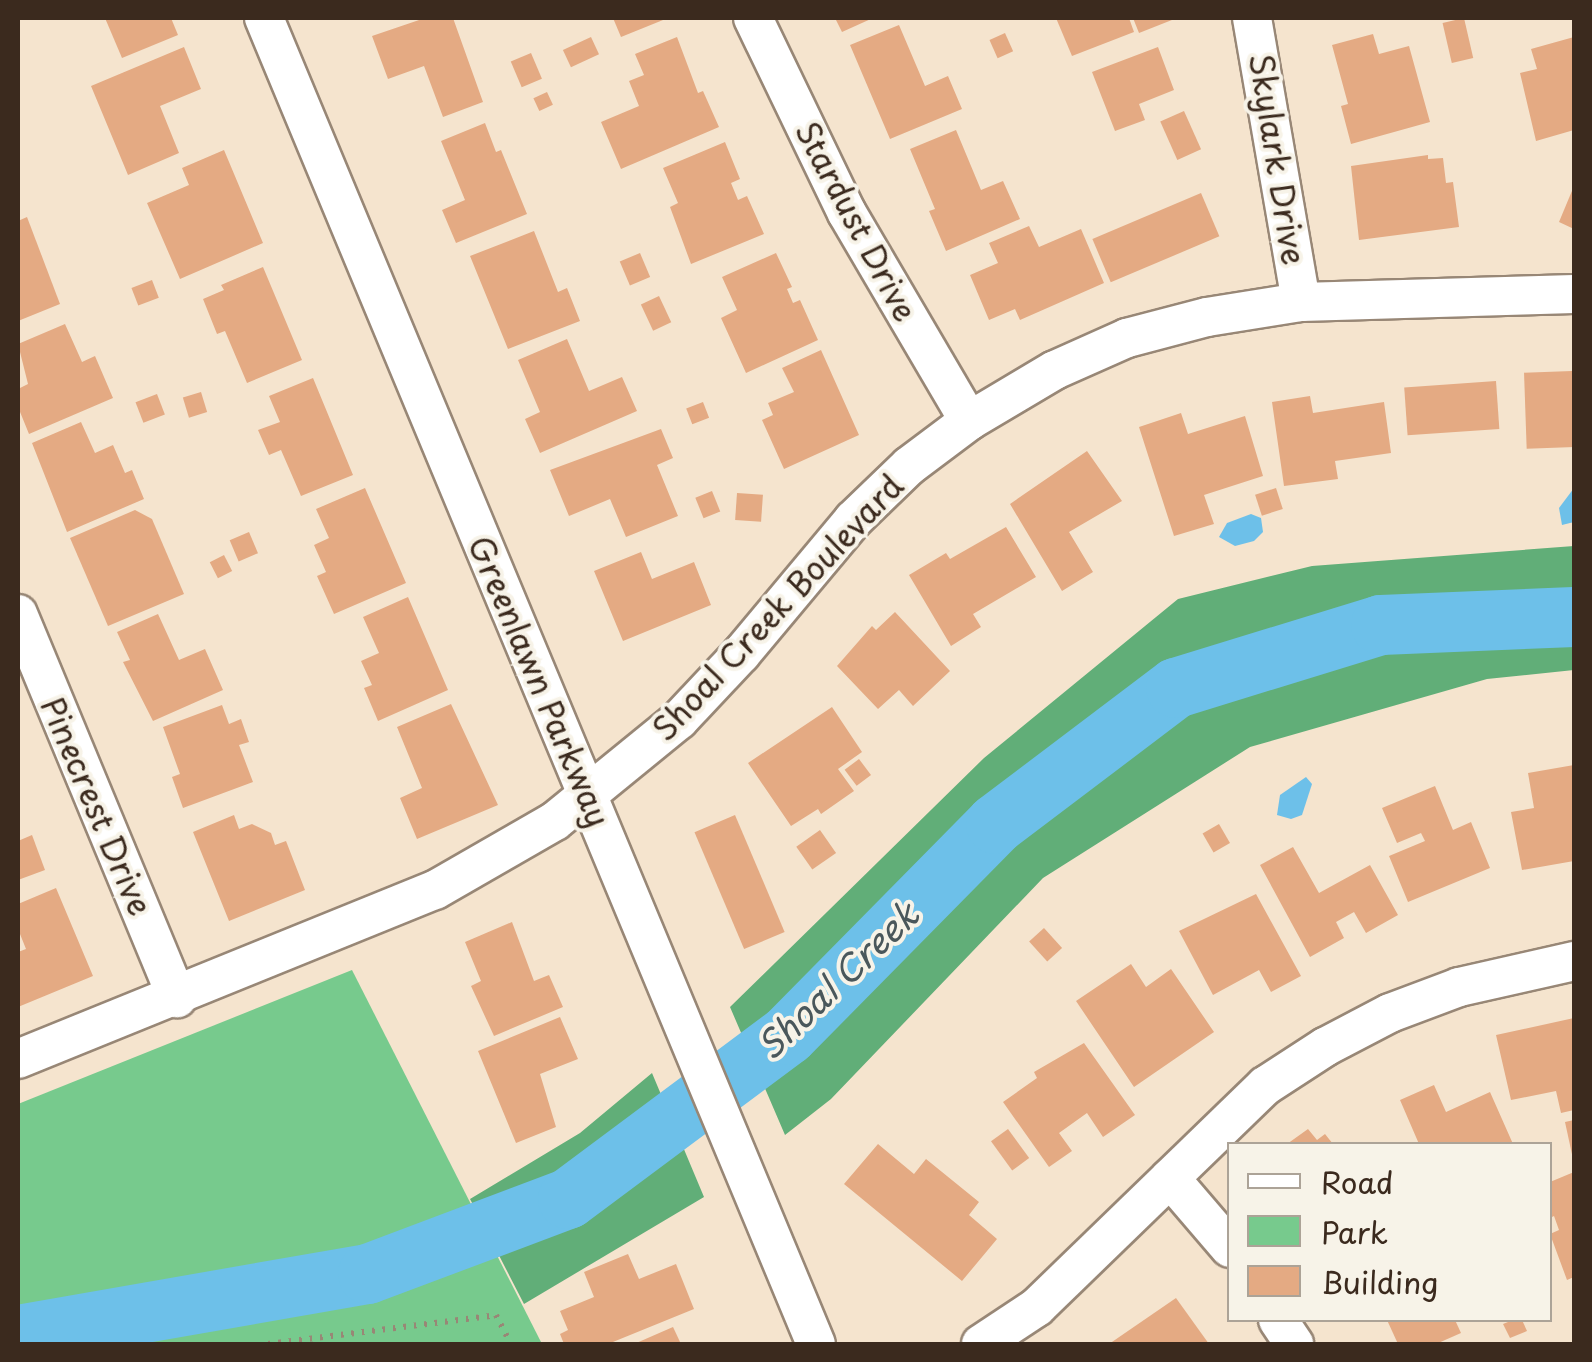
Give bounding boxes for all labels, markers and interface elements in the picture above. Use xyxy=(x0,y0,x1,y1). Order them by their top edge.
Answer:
street label: Skylark Drive xyxy=(1242,51,1314,267)
street label: Stardust Drive xyxy=(788,114,926,328)
street label: Shoal Creek Boulevard xyxy=(642,465,912,749)
street label: Greenlawn Parkway xyxy=(461,529,619,833)
street label: Pinecrest Drive xyxy=(34,691,160,921)
water label: Shoal Creek xyxy=(748,893,926,1067)
legend xyxy=(1227,1142,1552,1322)
text: Road xyxy=(1321,1159,1394,1204)
text: Park xyxy=(1321,1209,1388,1254)
text: Building xyxy=(1321,1259,1438,1304)

